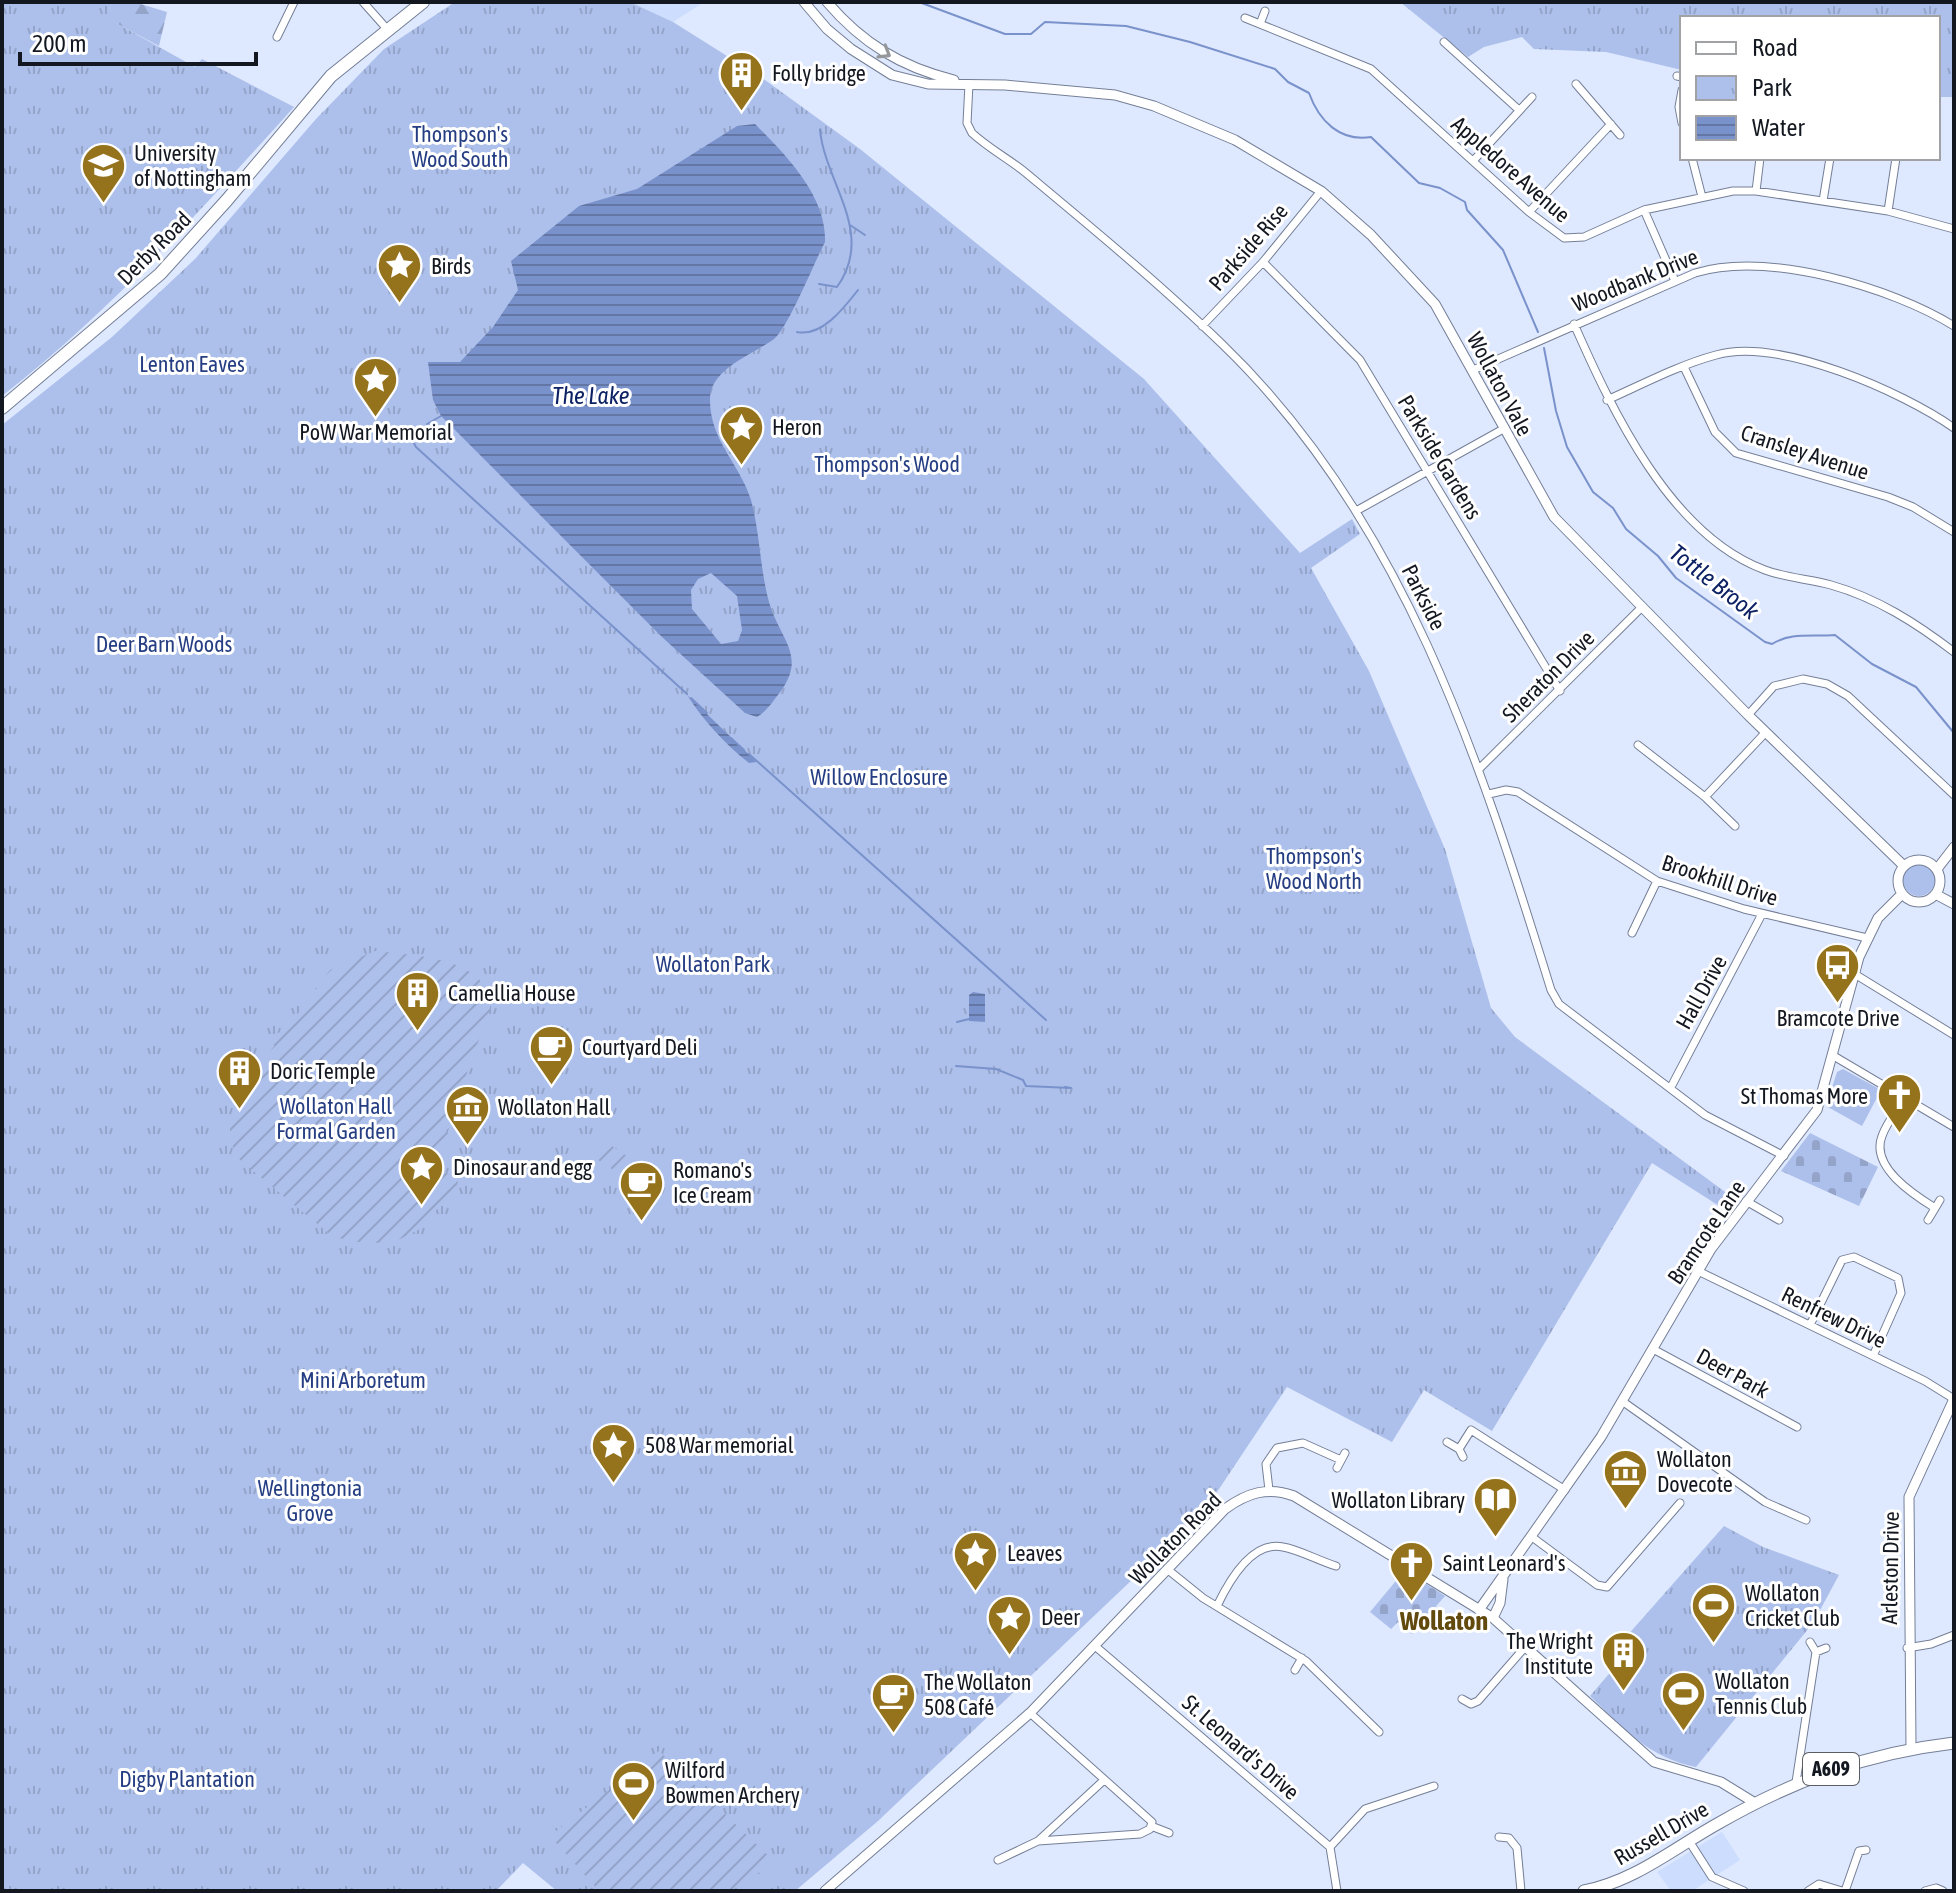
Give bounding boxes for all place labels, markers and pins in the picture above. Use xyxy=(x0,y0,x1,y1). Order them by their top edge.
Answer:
building icon: Folly bridge xyxy=(717,49,765,112)
place label: Folly bridge xyxy=(772,60,866,86)
place label: University of Nottingham xyxy=(134,140,251,191)
school or university icon: University of Nottingham xyxy=(79,142,127,205)
place icon: Birds xyxy=(376,242,424,305)
place label: Birds xyxy=(431,253,471,279)
place icon: PoW War Memorial xyxy=(352,355,400,418)
place icon: Heron xyxy=(717,403,765,466)
place label: Heron xyxy=(772,414,822,440)
place label: PoW War Memorial xyxy=(299,419,453,445)
bus stop icon: Bramcote Drive xyxy=(1814,941,1862,1004)
building icon: Camellia House xyxy=(393,969,441,1032)
place label: Camellia House xyxy=(448,980,575,1006)
place label: Bramcote Drive xyxy=(1777,1005,1899,1031)
cafe icon: Courtyard Deli xyxy=(527,1023,575,1086)
place label: Courtyard Deli xyxy=(582,1034,698,1060)
building icon: Doric Temple xyxy=(215,1047,263,1110)
place label: Doric Temple xyxy=(270,1058,376,1084)
church icon: St Thomas More xyxy=(1875,1072,1923,1135)
museum icon: Wollaton Hall xyxy=(443,1083,491,1146)
place label: St Thomas More xyxy=(1741,1083,1868,1109)
place label: Wollaton Hall xyxy=(498,1094,611,1120)
place icon: Dinosaur and egg xyxy=(398,1143,446,1206)
place label: Dinosaur and egg xyxy=(453,1154,593,1180)
place label: Romano's Ice Cream xyxy=(673,1157,752,1208)
cafe icon: Romano's Ice Cream xyxy=(618,1159,666,1222)
place icon: 508 War memorial xyxy=(590,1421,638,1484)
place label: 508 War memorial xyxy=(645,1432,794,1458)
place label: Wollaton Dovecote xyxy=(1657,1446,1733,1497)
museum icon: Wollaton Dovecote xyxy=(1602,1448,1650,1511)
library icon: Wollaton Library xyxy=(1472,1476,1520,1539)
place label: Wollaton Library xyxy=(1332,1487,1465,1513)
place icon: Leaves xyxy=(952,1529,1000,1592)
church icon: Saint Leonard's xyxy=(1388,1539,1436,1602)
place label: Leaves xyxy=(1007,1540,1063,1566)
place label: Saint Leonard's xyxy=(1443,1550,1566,1576)
place label: Wollaton Cricket Club xyxy=(1745,1580,1840,1631)
sports icon: Wollaton Cricket Club xyxy=(1690,1582,1738,1645)
place icon: Deer xyxy=(986,1593,1034,1656)
place label: Deer xyxy=(1041,1604,1080,1630)
place label: The Wright Institute xyxy=(1506,1628,1593,1679)
building icon: The Wright Institute xyxy=(1600,1630,1648,1693)
place label: Wollaton Tennis Club xyxy=(1715,1668,1807,1719)
place label: The Wollaton 508 Café xyxy=(924,1669,1032,1720)
sports icon: Wollaton Tennis Club xyxy=(1660,1670,1708,1733)
cafe icon: The Wollaton 508 Café xyxy=(869,1671,917,1734)
place label: Wilford Bowmen Archery xyxy=(665,1757,800,1808)
sports icon: Wilford Bowmen Archery xyxy=(610,1759,658,1822)

